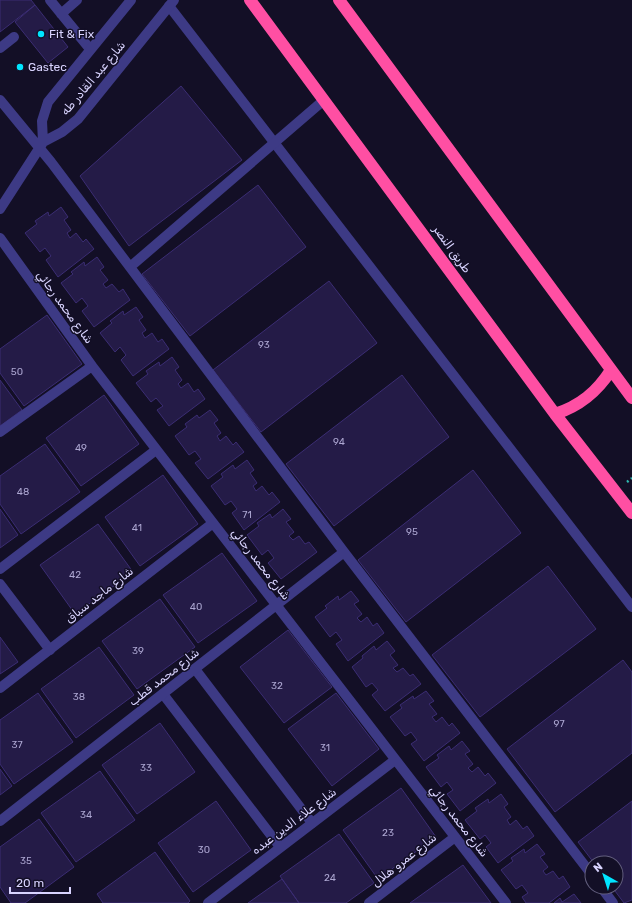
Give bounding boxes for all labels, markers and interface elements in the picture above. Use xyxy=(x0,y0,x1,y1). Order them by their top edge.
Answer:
place label: Fit & Fix xyxy=(49,27,95,41)
marker: Fit & Fix xyxy=(36,29,46,39)
street label: شارع عبد القادر طه xyxy=(58,38,130,119)
place label: Gastec xyxy=(28,60,67,74)
marker: Gastec xyxy=(15,62,25,72)
street label: طريق النصر xyxy=(429,222,474,276)
street label: شارع محمد رجائي xyxy=(32,268,96,348)
house number: 93 xyxy=(258,339,270,351)
house number: 50 xyxy=(11,366,23,378)
house number: 94 xyxy=(333,436,345,448)
house number: 49 xyxy=(75,442,87,454)
house number: 48 xyxy=(17,486,29,498)
house number: 71 xyxy=(242,509,252,521)
house number: 41 xyxy=(132,522,142,534)
street label: شارع محمد رجائي xyxy=(227,525,293,604)
house number: 95 xyxy=(406,526,418,538)
street label: شارع ماجد سباق xyxy=(62,564,137,628)
house number: 42 xyxy=(69,569,81,581)
house number: 40 xyxy=(190,601,202,613)
street label: شارع محمد قطب xyxy=(126,645,203,710)
house number: 39 xyxy=(132,645,144,657)
house number: 32 xyxy=(271,680,283,692)
house number: 38 xyxy=(73,691,85,703)
house number: 97 xyxy=(553,718,565,730)
house number: 37 xyxy=(11,739,23,751)
house number: 31 xyxy=(320,742,330,754)
house number: 33 xyxy=(140,762,152,774)
street label: شارع محمد رجائي xyxy=(425,782,491,861)
street label: شارع علاء الدين عبده xyxy=(249,785,340,859)
house number: 34 xyxy=(80,809,92,821)
house number: 23 xyxy=(382,827,394,839)
street label: شارع عمرو هلال xyxy=(369,830,440,891)
house number: 30 xyxy=(198,844,210,856)
house number: 35 xyxy=(20,855,32,867)
north arrow xyxy=(584,855,624,895)
text: N xyxy=(591,860,605,875)
scale bar xyxy=(10,869,70,895)
house number: 24 xyxy=(324,872,336,884)
text: 20 m xyxy=(16,876,44,890)

